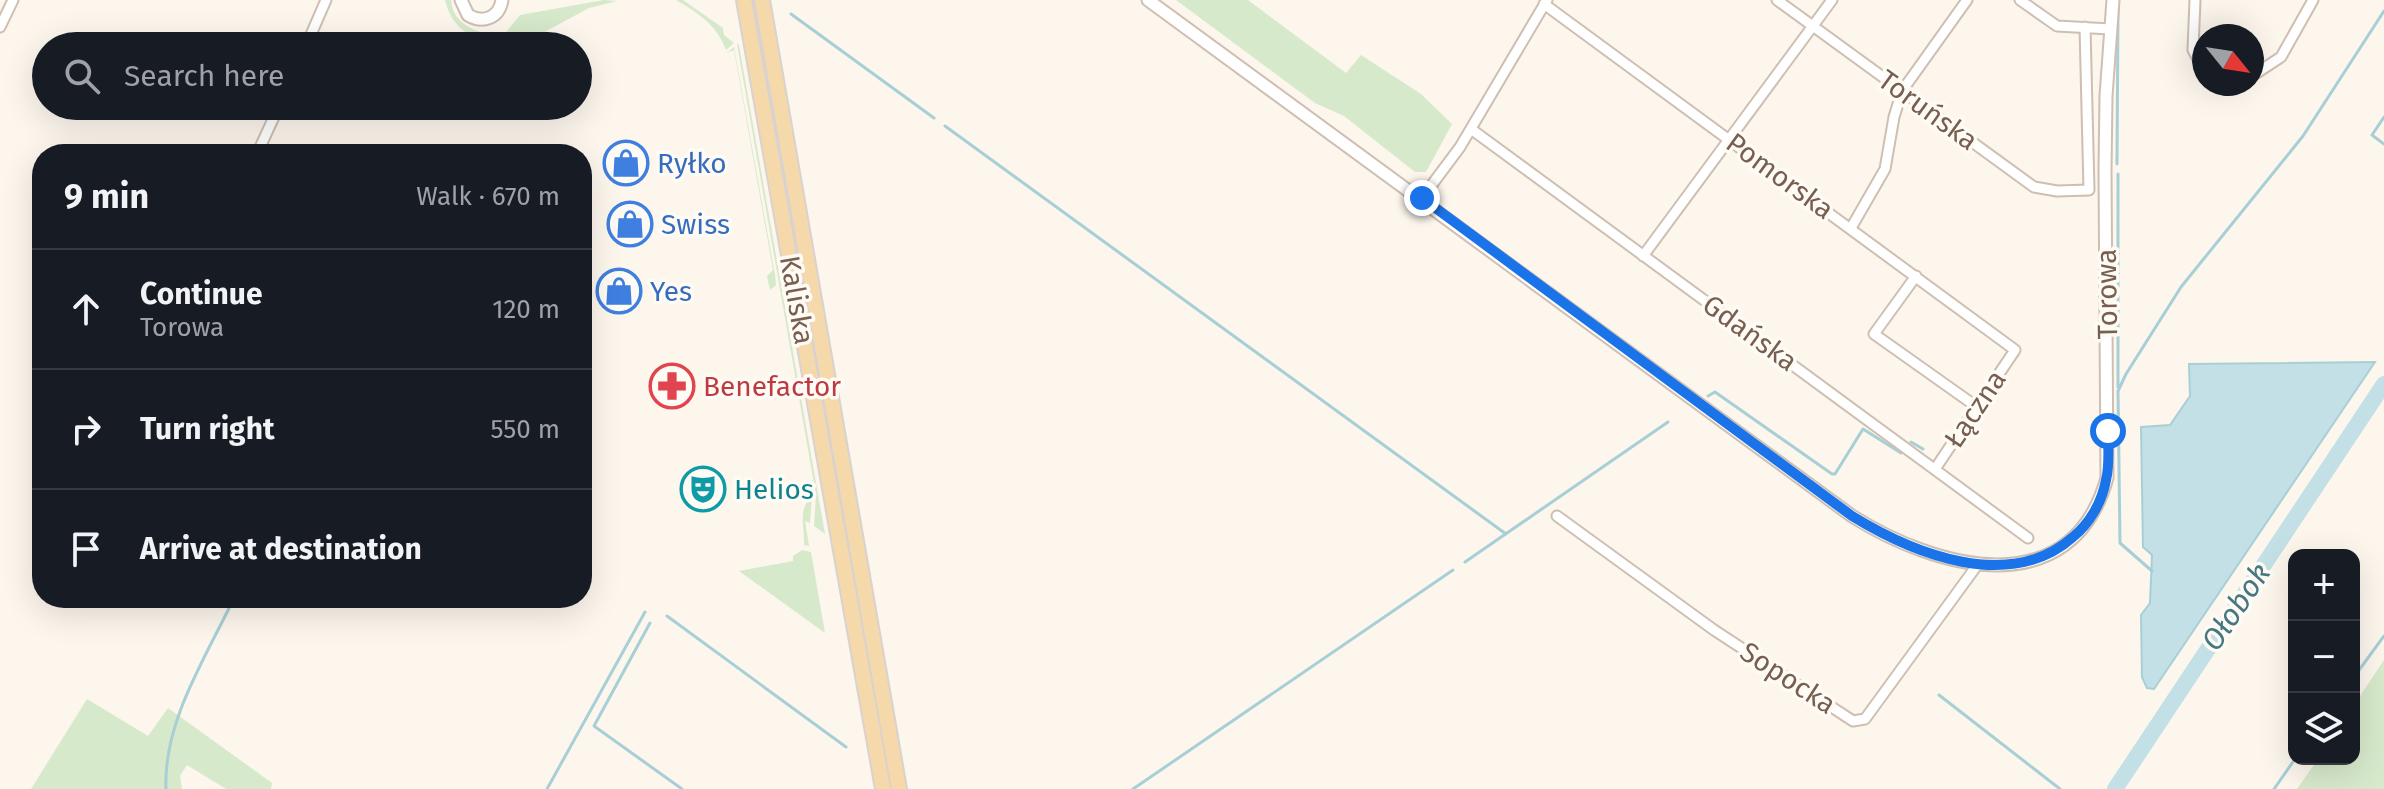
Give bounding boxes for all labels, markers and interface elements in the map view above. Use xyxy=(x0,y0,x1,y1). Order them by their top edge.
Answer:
north arrow xyxy=(2192,24,2264,96)
search box xyxy=(32,32,592,120)
icon: search xyxy=(60,54,104,98)
text: Search here xyxy=(124,58,284,94)
street label: Toruńska xyxy=(1872,63,1984,157)
street label: Pomorska xyxy=(1720,126,1840,226)
shop icon: Ryłko xyxy=(602,139,650,187)
place label: Ryłko xyxy=(657,147,727,180)
text: 9 min xyxy=(64,176,149,217)
route end xyxy=(1404,180,1440,216)
text: Walk · 670 m xyxy=(416,181,560,212)
shop icon: Swiss xyxy=(606,200,654,248)
place label: Swiss xyxy=(661,208,730,241)
street label: Torowa xyxy=(2090,248,2124,340)
street label: Kaliska xyxy=(773,253,821,347)
shop icon: Yes xyxy=(595,267,643,315)
place label: Yes xyxy=(650,275,692,308)
text: Continue xyxy=(140,276,263,312)
icon: ahead xyxy=(64,287,108,331)
street label: Gdańska xyxy=(1697,288,1803,378)
text: 120 m xyxy=(492,294,560,325)
text: Torowa xyxy=(140,312,224,343)
pharmacy icon: Benefactor xyxy=(648,362,696,410)
street label: Łączna xyxy=(1937,364,2013,454)
place label: Benefactor xyxy=(703,370,841,403)
icon: right xyxy=(64,407,108,451)
text: Turn right xyxy=(140,411,275,447)
route start xyxy=(2090,413,2126,449)
text: 550 m xyxy=(490,414,560,445)
theatre icon: Helios xyxy=(679,465,727,513)
place label: Helios xyxy=(734,473,814,506)
icon: arrive xyxy=(64,527,108,571)
text: Arrive at destination xyxy=(140,531,422,567)
map controls xyxy=(2288,549,2360,765)
button: + xyxy=(2288,549,2360,621)
water label: Ołobok xyxy=(2194,557,2278,657)
button: − xyxy=(2288,621,2360,693)
street label: Sopocka xyxy=(1734,635,1842,721)
button: layers xyxy=(2288,693,2360,765)

